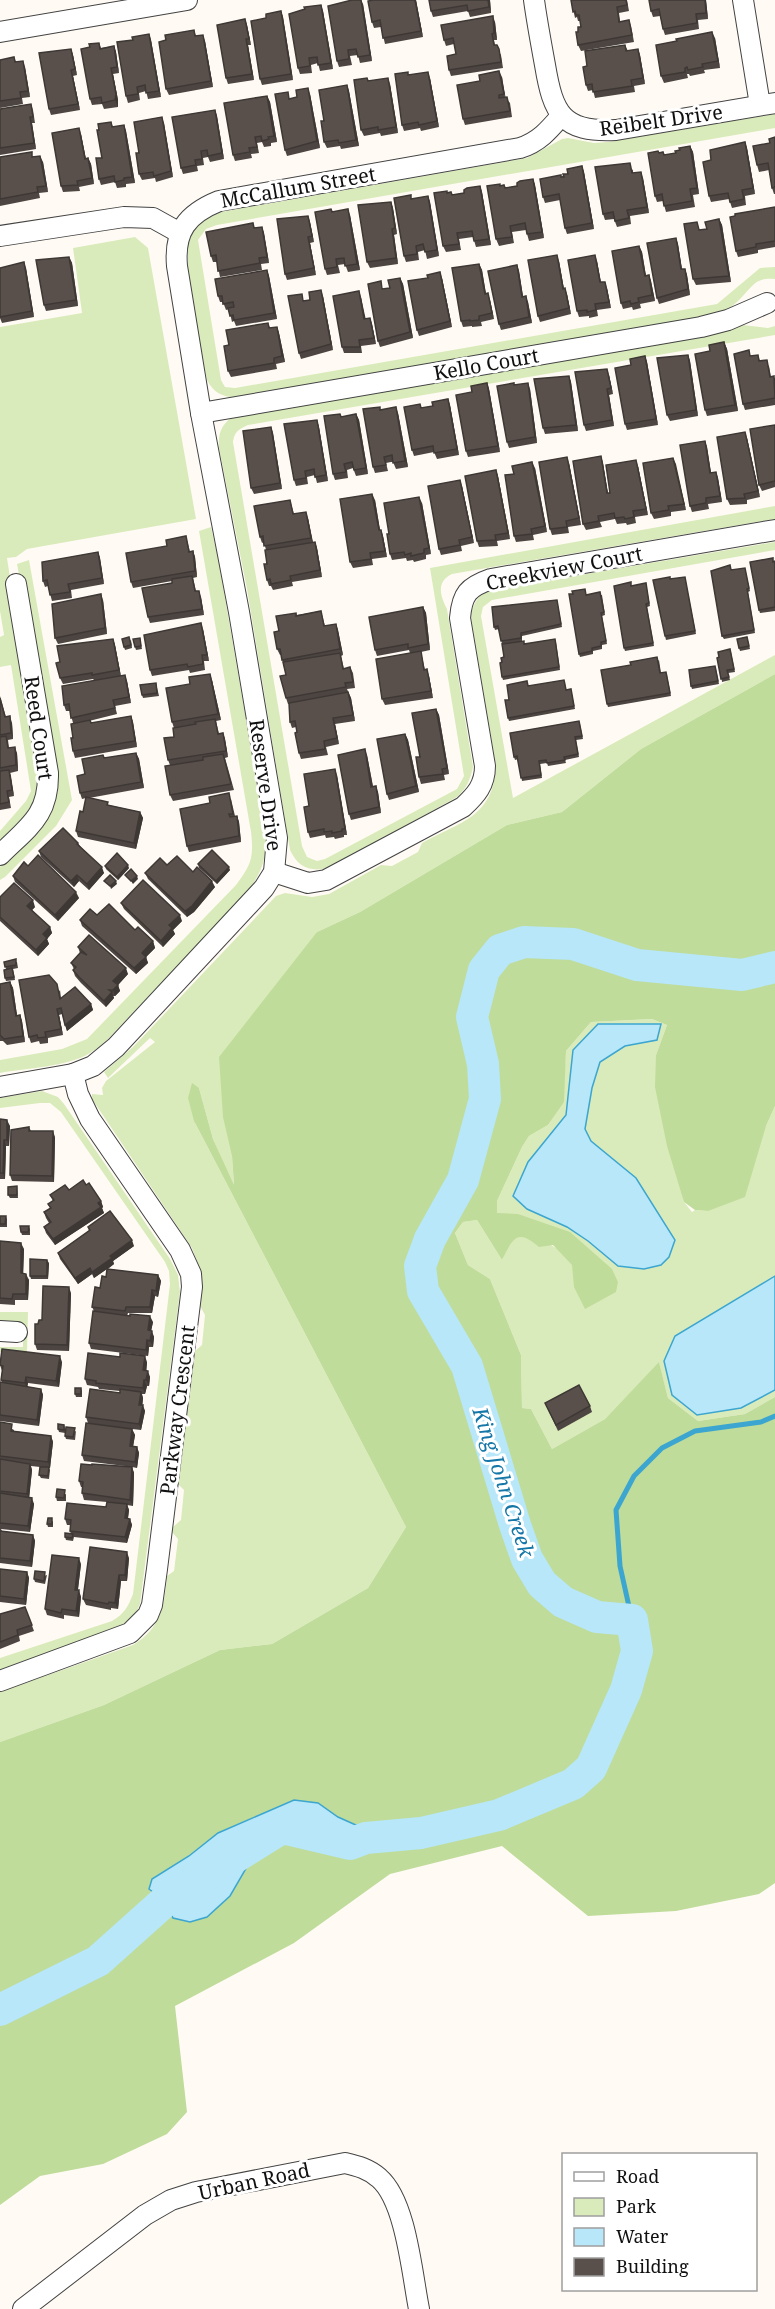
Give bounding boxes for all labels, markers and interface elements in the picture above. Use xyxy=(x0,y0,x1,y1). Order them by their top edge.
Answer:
street label: Reibelt Drive xyxy=(598,98,724,142)
street label: McCallum Street xyxy=(218,160,378,214)
street label: Kello Court xyxy=(431,341,541,387)
street label: Creekview Court xyxy=(483,540,645,596)
street label: Reed Court xyxy=(18,674,60,782)
street label: Reserve Drive xyxy=(243,717,289,853)
street label: Parkway Crescent xyxy=(153,1324,201,1496)
water label: King John Creek xyxy=(466,1402,542,1562)
legend xyxy=(562,2153,757,2291)
street label: Urban Road xyxy=(196,2156,312,2206)
text: Road xyxy=(616,2164,659,2188)
text: Park xyxy=(616,2194,656,2218)
text: Water xyxy=(616,2224,669,2248)
text: Building xyxy=(616,2254,689,2278)

